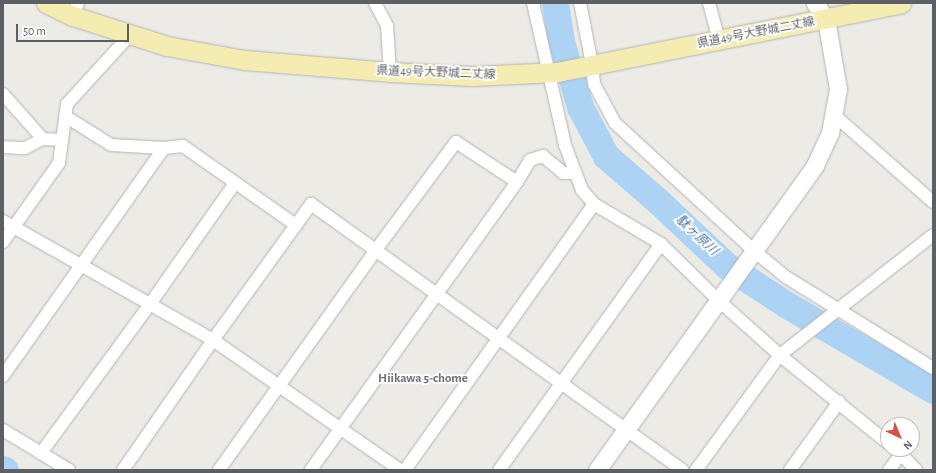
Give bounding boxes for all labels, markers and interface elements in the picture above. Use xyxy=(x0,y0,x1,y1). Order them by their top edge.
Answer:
street label: 県道49号大野城二丈線 xyxy=(696,15,816,51)
scale bar xyxy=(18,16,131,42)
text: 50 m xyxy=(23,25,46,37)
street label: 県道49号大野城二丈線 xyxy=(376,64,496,82)
water label: 駄ヶ原川 xyxy=(672,213,720,259)
district label: Hiikawa 5-chome xyxy=(378,371,468,387)
north arrow xyxy=(880,417,920,457)
text: N xyxy=(901,439,915,452)

